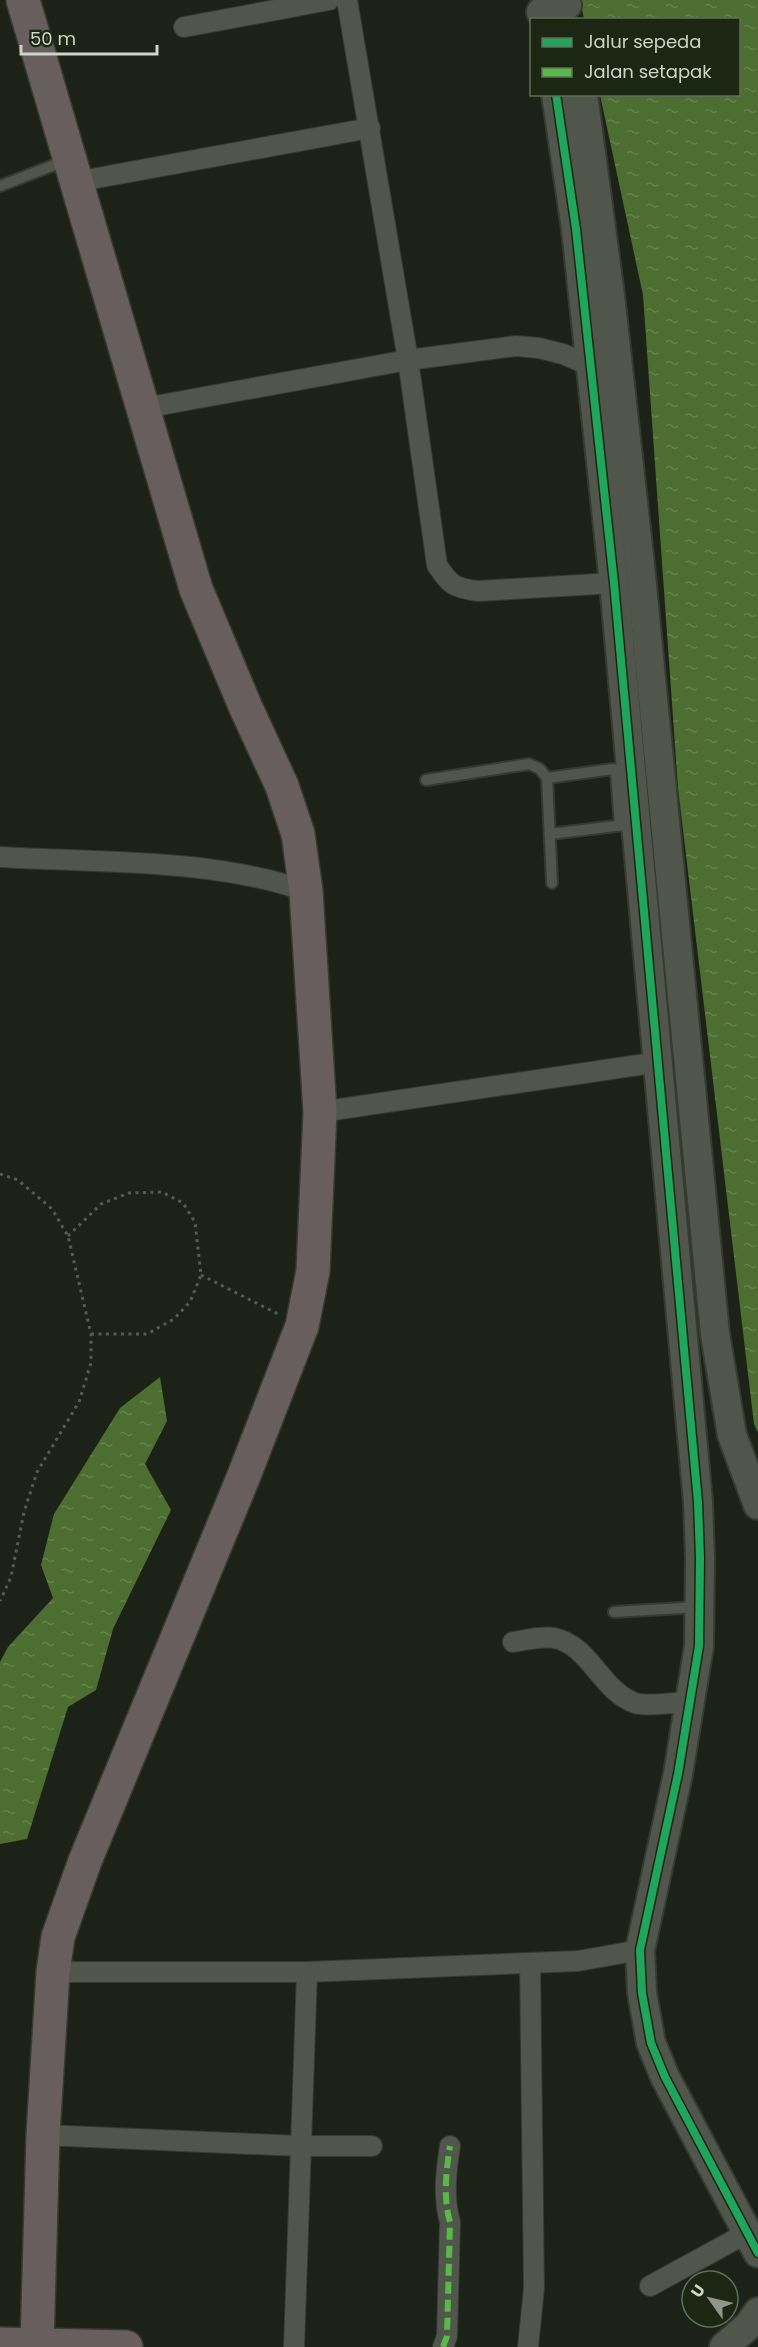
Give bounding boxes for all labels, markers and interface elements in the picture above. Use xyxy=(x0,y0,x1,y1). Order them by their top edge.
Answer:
scale bar xyxy=(21,18,158,56)
legend xyxy=(530,18,740,96)
text: 50 m xyxy=(30,26,76,51)
text: Jalur sepeda xyxy=(584,29,701,54)
text: Jalan setapak xyxy=(584,59,712,84)
north arrow xyxy=(680,2269,740,2329)
text: U xyxy=(685,2280,711,2302)

